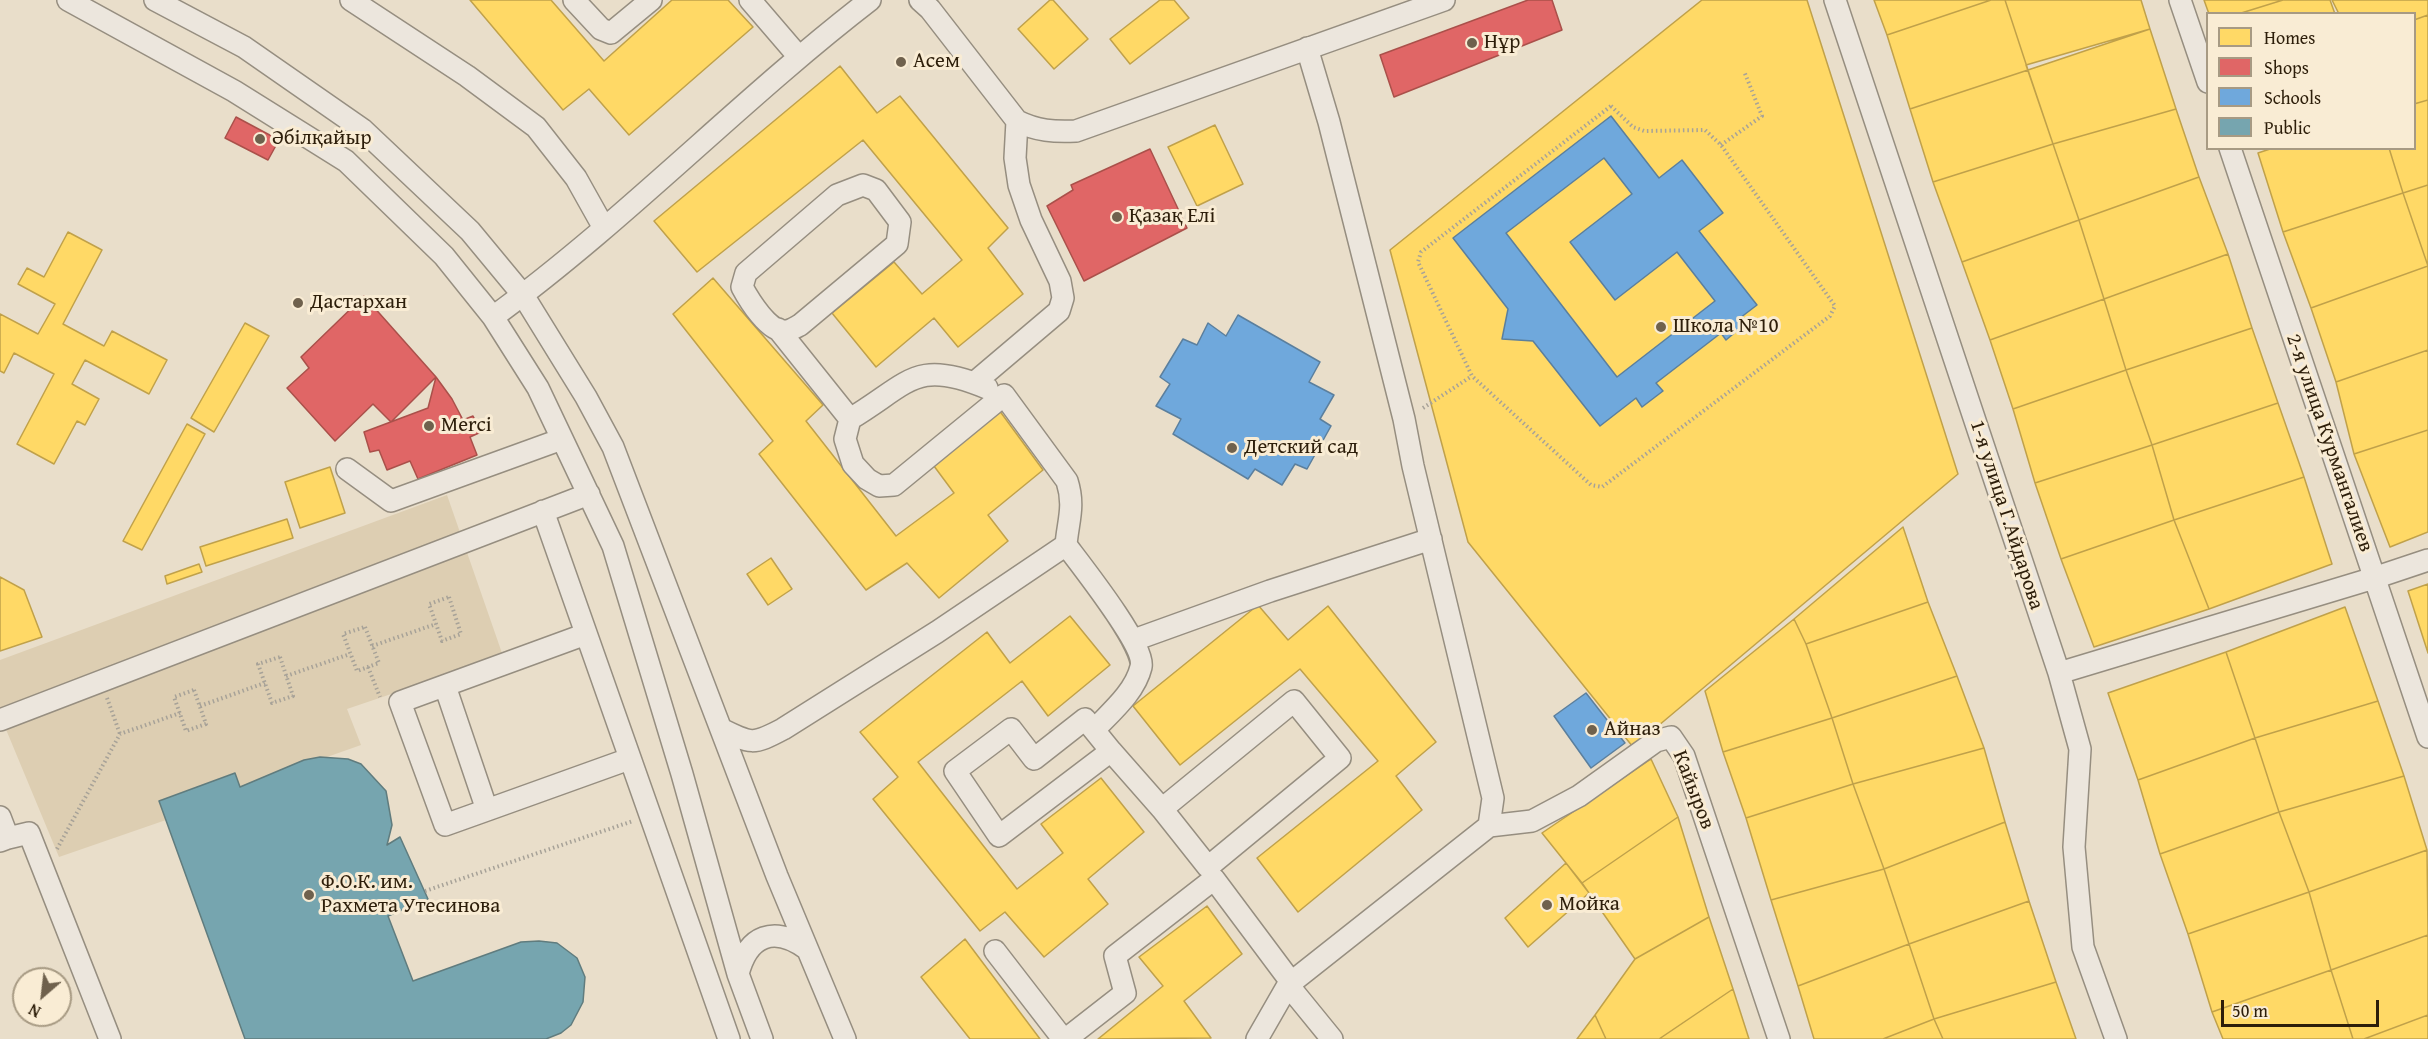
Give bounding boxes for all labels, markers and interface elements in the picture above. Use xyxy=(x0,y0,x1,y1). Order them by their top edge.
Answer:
legend xyxy=(2206,12,2416,150)
text: Homes xyxy=(2264,24,2315,51)
place label: Нұр xyxy=(1484,30,1520,56)
marker: Нұр xyxy=(1465,36,1479,50)
place label: Асем xyxy=(913,49,960,75)
text: Shops xyxy=(2264,54,2309,81)
marker: Асем xyxy=(894,55,908,69)
text: Schools xyxy=(2264,84,2321,111)
text: Public xyxy=(2264,114,2311,141)
place label: Әбілқайыр xyxy=(272,126,372,152)
marker: Әбілқайыр xyxy=(253,132,267,146)
place label: Қазақ Елі xyxy=(1129,204,1215,230)
marker: Қазақ Елі xyxy=(1110,210,1124,224)
place label: Дастархан xyxy=(310,290,407,316)
marker: Дастархан xyxy=(291,296,305,310)
place label: Школа №10 xyxy=(1673,314,1779,340)
marker: Школа №10 xyxy=(1654,320,1668,334)
street label: 2-я улица Курмангалиев xyxy=(2280,331,2378,555)
place label: Merci xyxy=(441,413,492,439)
street label: 1-я улица Г.Айдарова xyxy=(1963,417,2049,613)
marker: Merci xyxy=(422,419,436,433)
place label: Детский сад xyxy=(1244,435,1358,461)
marker: Детский сад xyxy=(1225,441,1239,455)
place label: Айназ xyxy=(1604,717,1661,743)
marker: Айназ xyxy=(1585,723,1599,737)
street label: Кайыров xyxy=(1666,747,1720,833)
place label: Ф.О.К. им. Рахмета Утесинова xyxy=(321,870,500,920)
marker: Ф.О.К. им. Рахмета Утесинова xyxy=(302,888,316,902)
place label: Мойка xyxy=(1559,892,1620,918)
marker: Мойка xyxy=(1540,898,1554,912)
north arrow xyxy=(12,967,72,1027)
scale bar xyxy=(2224,988,2382,1026)
text: 50 m xyxy=(2232,997,2268,1024)
text: N xyxy=(24,998,45,1024)

